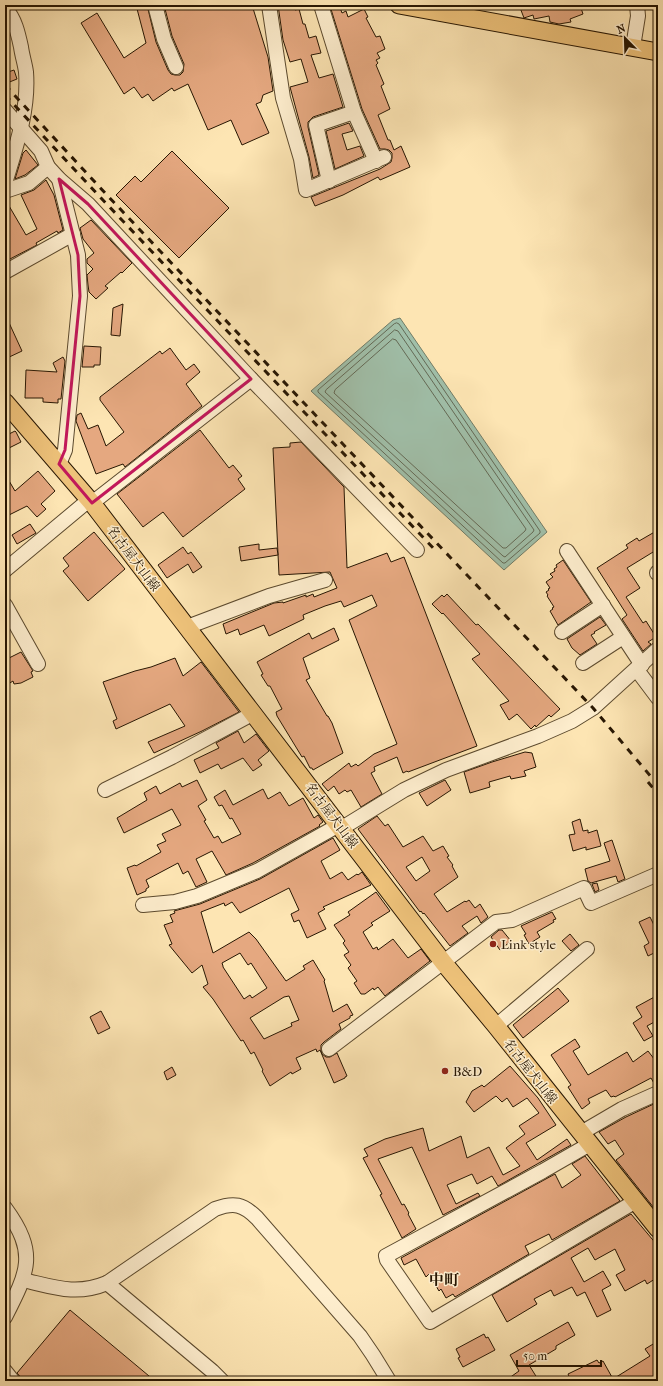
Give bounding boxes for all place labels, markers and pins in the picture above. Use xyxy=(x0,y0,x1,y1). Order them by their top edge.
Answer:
place label: Link style xyxy=(501,937,556,952)
marker: Link style xyxy=(488,939,498,949)
place label: B&D xyxy=(453,1064,482,1079)
marker: B&D xyxy=(440,1066,450,1076)

